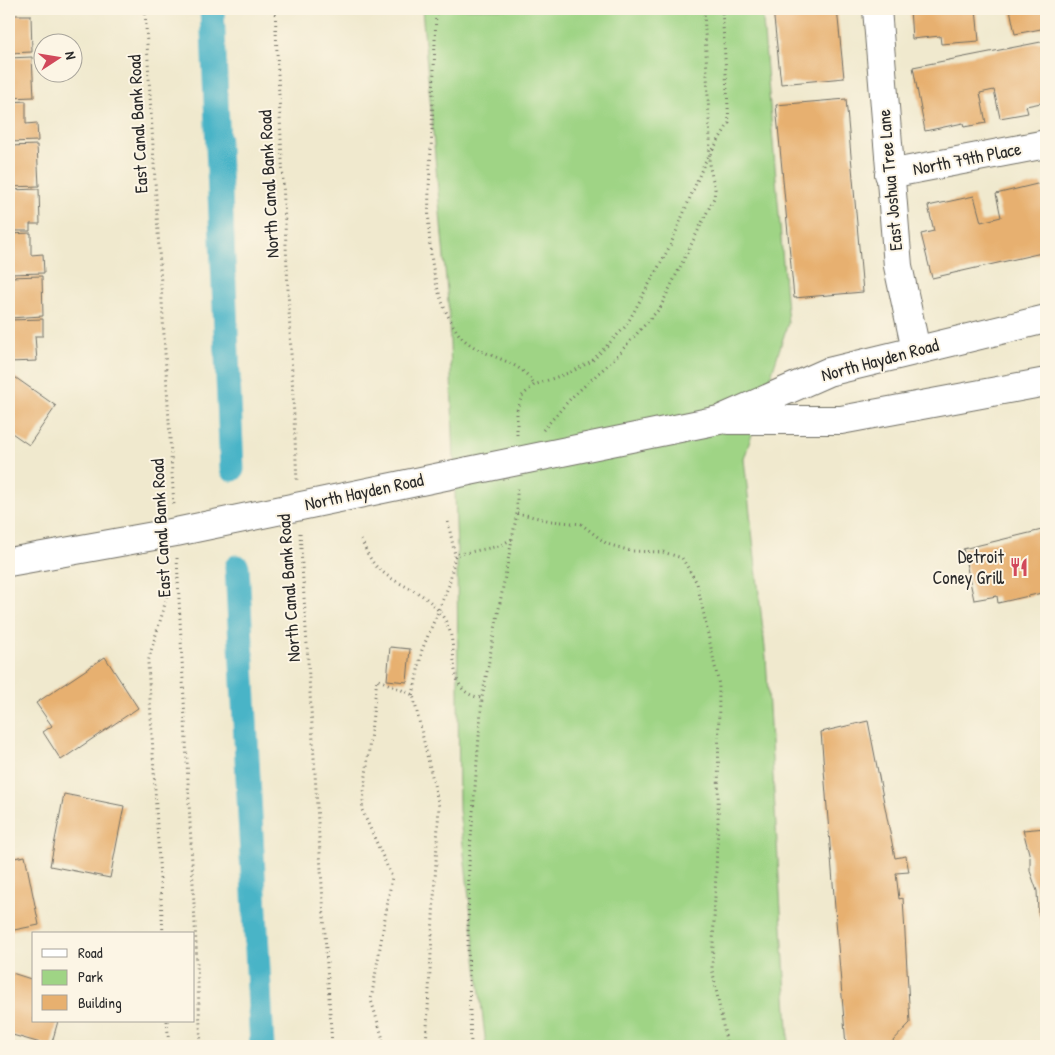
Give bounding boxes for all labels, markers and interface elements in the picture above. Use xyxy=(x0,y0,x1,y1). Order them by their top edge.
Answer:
north arrow xyxy=(32,32,82,82)
text: N xyxy=(61,50,81,61)
street label: East Canal Bank Road xyxy=(121,54,154,194)
street label: East Joshua Tree Lane xyxy=(871,108,908,252)
street label: North Canal Bank Road xyxy=(252,109,285,259)
street label: North 79th Place xyxy=(911,136,1023,181)
street label: North Hayden Road xyxy=(818,332,941,387)
street label: East Canal Bank Road xyxy=(144,458,177,598)
street label: North Hayden Road xyxy=(302,467,426,516)
street label: North Canal Bank Road xyxy=(271,513,306,663)
place label: Detroit Coney Grill xyxy=(932,544,1005,590)
restaurant icon: Detroit Coney Grill xyxy=(1008,556,1030,578)
legend xyxy=(32,932,195,1022)
text: Road xyxy=(78,942,103,963)
text: Park xyxy=(78,966,103,987)
text: Building xyxy=(78,992,122,1013)

